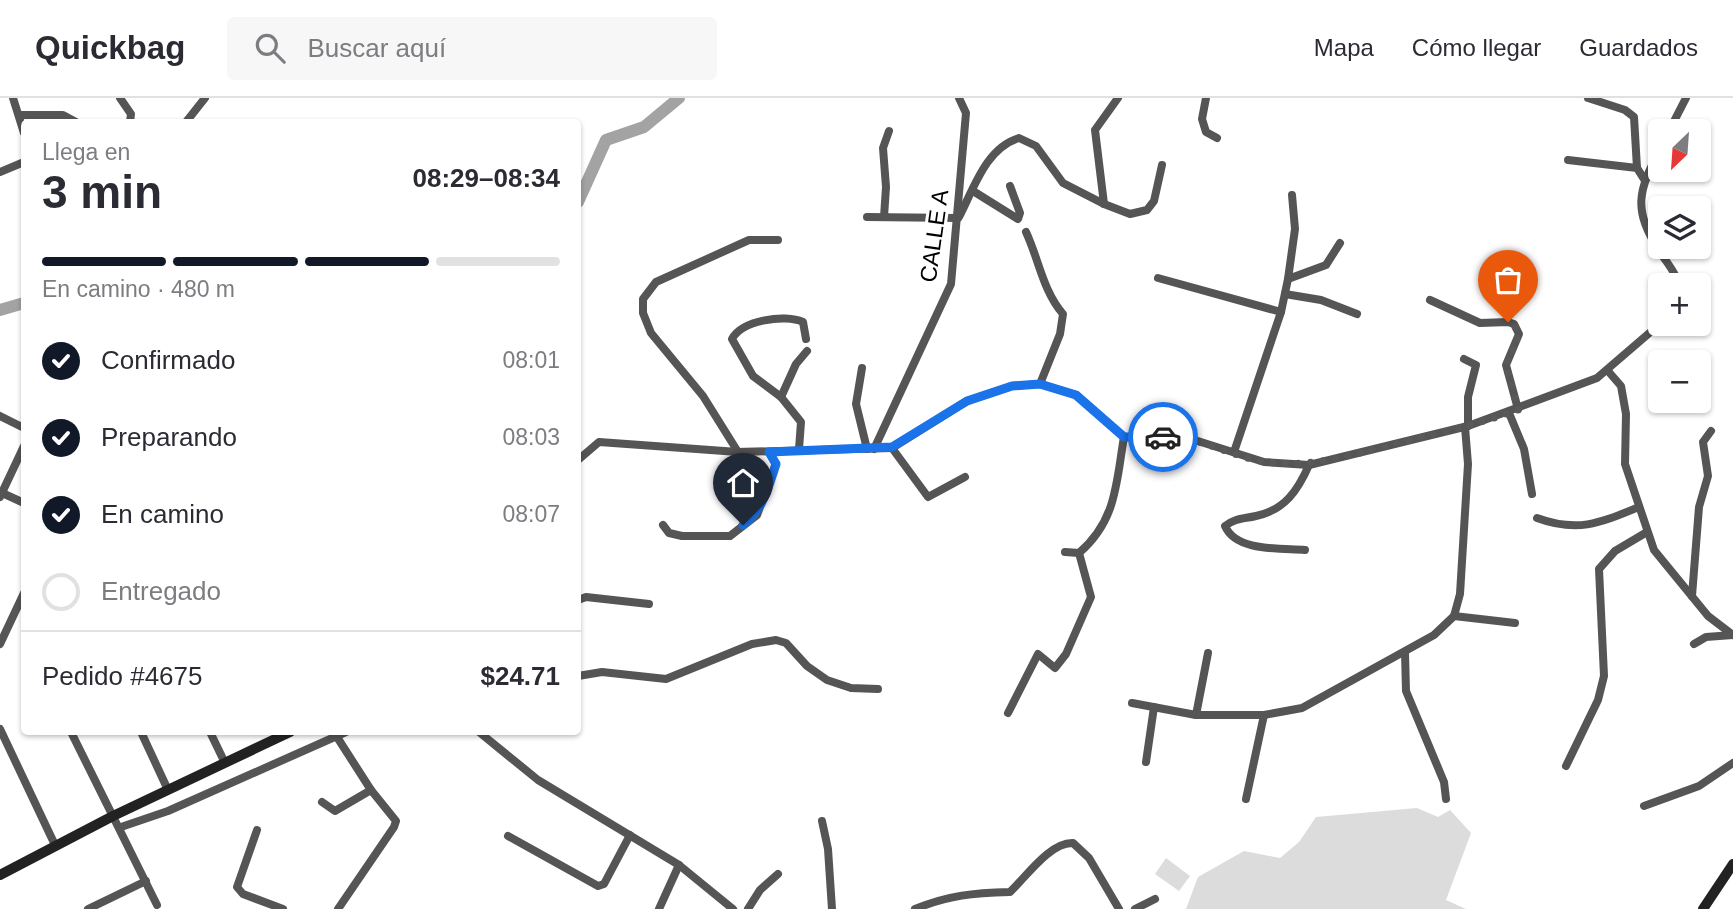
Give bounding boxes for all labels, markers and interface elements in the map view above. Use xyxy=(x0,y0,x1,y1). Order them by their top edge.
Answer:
search box xyxy=(227,17,717,80)
text: Quickbag xyxy=(35,29,185,66)
icon: search xyxy=(251,29,289,67)
text: Buscar aquí xyxy=(307,33,446,63)
text: Mapa xyxy=(1314,34,1374,61)
text: Cómo llegar xyxy=(1412,34,1541,61)
text: Guardados xyxy=(1579,34,1698,61)
north arrow xyxy=(1648,119,1712,182)
map controls xyxy=(1648,119,1711,413)
text: Llega en xyxy=(42,139,130,165)
text: 08:29–08:34 xyxy=(413,163,560,193)
text: 3 min xyxy=(42,166,162,218)
street label: CALLE A xyxy=(915,187,953,284)
button: layers xyxy=(1648,196,1711,259)
pin xyxy=(1478,250,1538,322)
icon: bag xyxy=(1489,261,1527,299)
button: + xyxy=(1648,273,1711,336)
text: En camino · 480 m xyxy=(42,276,235,302)
icon: check xyxy=(42,342,80,380)
text: Confirmado xyxy=(101,345,235,375)
text: 08:01 xyxy=(502,347,560,373)
button: − xyxy=(1648,350,1711,413)
courier xyxy=(1128,402,1198,472)
icon: car xyxy=(1144,418,1182,456)
icon: check xyxy=(42,419,80,457)
text: Preparando xyxy=(101,422,237,452)
text: 08:03 xyxy=(502,424,560,450)
pin xyxy=(713,453,773,525)
icon: home xyxy=(724,464,762,502)
icon: check xyxy=(42,496,80,534)
text: En camino xyxy=(101,499,224,529)
text: 08:07 xyxy=(502,501,560,527)
text: Entregado xyxy=(101,576,221,606)
text: Pedido #4675 xyxy=(42,661,202,691)
text: $24.71 xyxy=(480,661,560,691)

